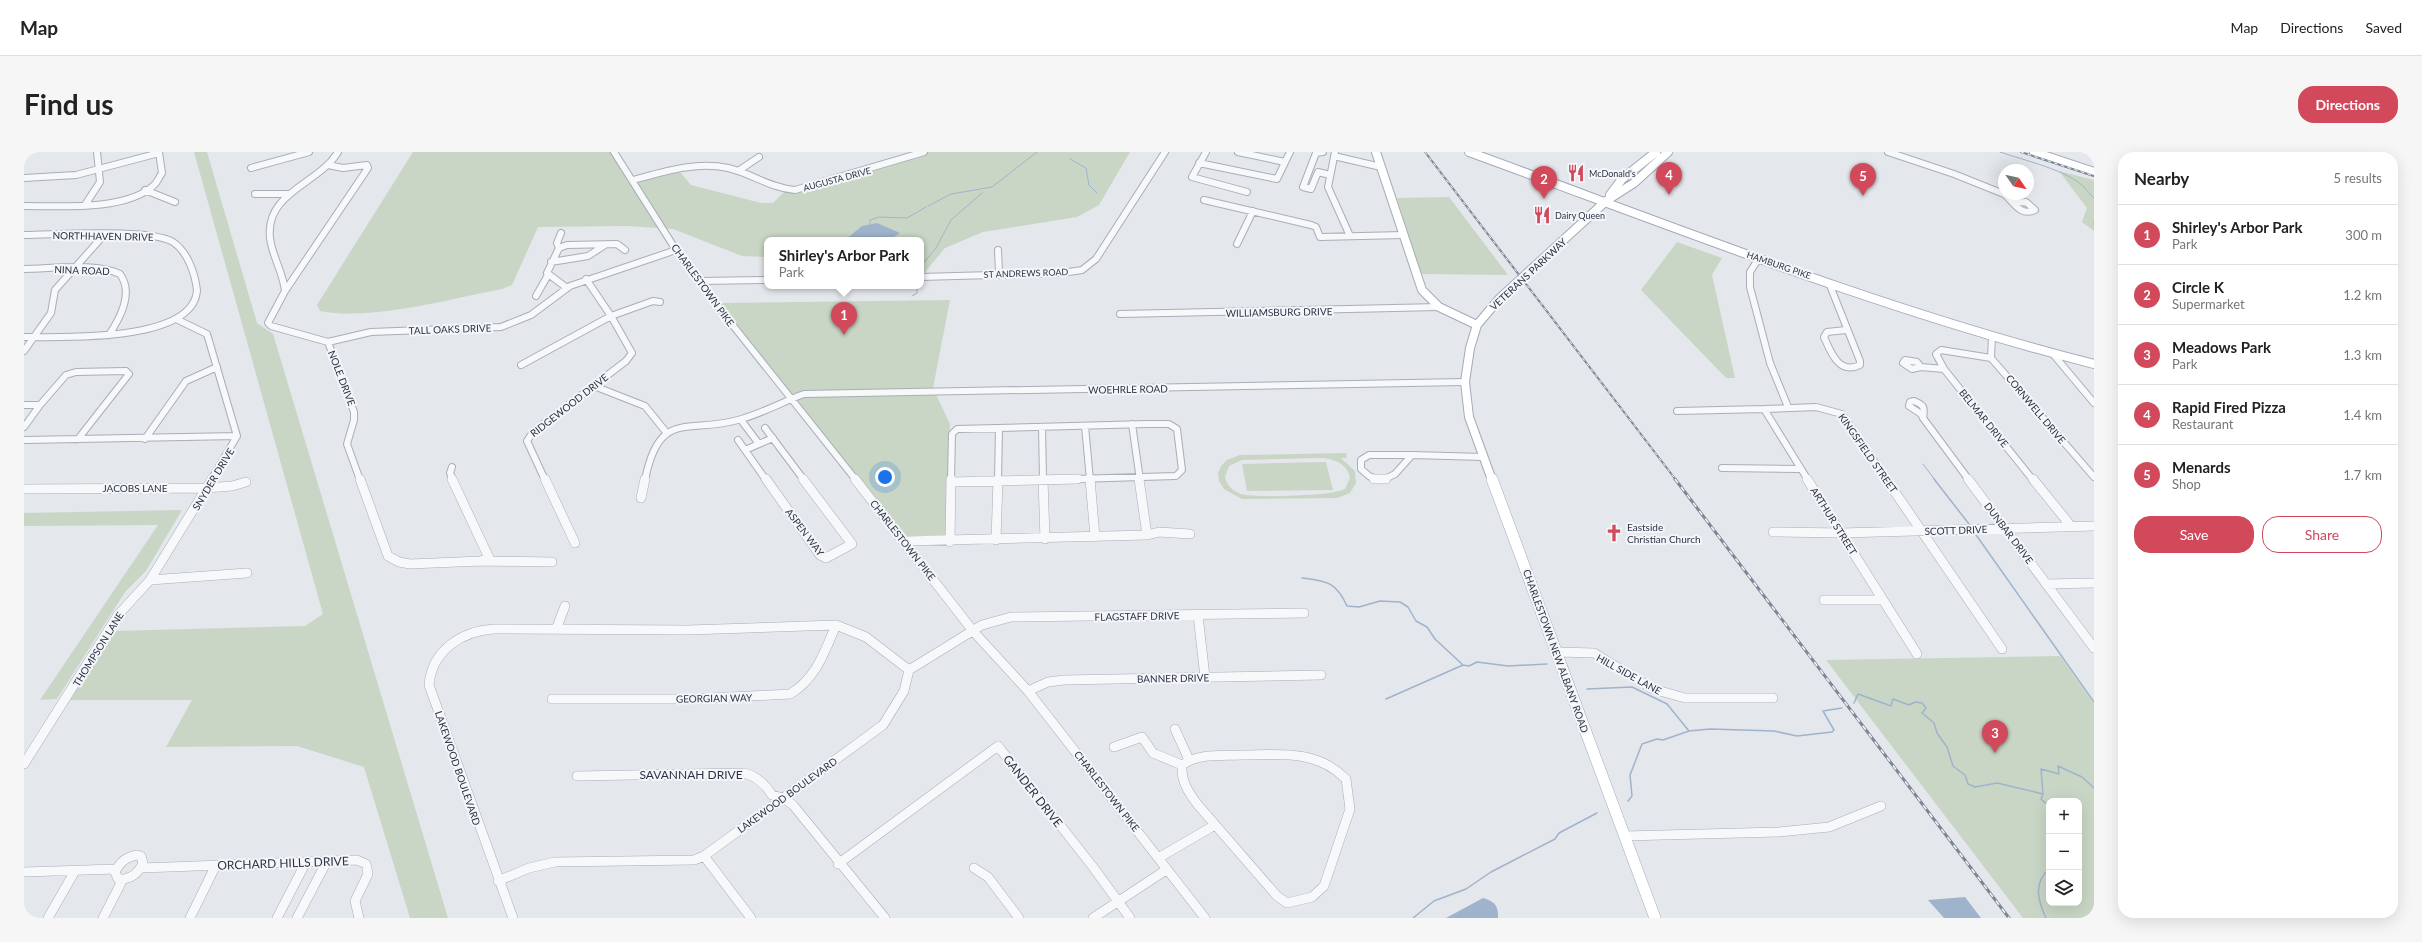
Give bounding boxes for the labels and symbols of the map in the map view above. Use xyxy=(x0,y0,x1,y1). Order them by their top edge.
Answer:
pin: 4 xyxy=(1656,162,1682,195)
restaurant icon: McDonald's xyxy=(1566,163,1586,183)
pin: 5 xyxy=(1850,163,1876,196)
north arrow xyxy=(1998,164,2034,200)
street label: AUGUSTA DRIVE xyxy=(802,165,872,193)
pin: 2 xyxy=(1531,166,1557,199)
place label: McDonald's xyxy=(1589,168,1636,179)
restaurant icon: Dairy Queen xyxy=(1532,205,1552,225)
place label: Dairy Queen xyxy=(1555,210,1605,221)
street label: NORTHHAVEN DRIVE xyxy=(52,229,154,243)
street label: VETERANS PARKWAY xyxy=(1487,235,1569,313)
street label: CHARLESTOWN PIKE xyxy=(669,241,737,329)
street label: HAMBURG PIKE xyxy=(1745,249,1813,281)
street label: NINA ROAD xyxy=(54,263,110,277)
street label: ST ANDREWS ROAD xyxy=(984,266,1069,280)
pin: 1 xyxy=(831,302,857,335)
street label: WILLIAMSBURG DRIVE xyxy=(1225,305,1333,319)
street label: TALL OAKS DRIVE xyxy=(408,322,492,336)
street label: NOLE DRIVE xyxy=(326,349,358,408)
street label: RIDGEWOOD DRIVE xyxy=(528,371,610,439)
street label: CORNWELL DRIVE xyxy=(2004,372,2068,446)
street label: WOEHRLE ROAD xyxy=(1088,382,1168,396)
street label: BELMAR DRIVE xyxy=(1957,386,2011,450)
street label: KINGSFIELD STREET xyxy=(1836,411,1900,495)
street label: SNYDER DRIVE xyxy=(190,445,236,512)
your location xyxy=(875,467,895,487)
street label: JACOBS LANE xyxy=(102,482,168,494)
street label: ARTHUR STREET xyxy=(1808,485,1860,557)
street label: CHARLESTOWN PIKE xyxy=(868,497,938,583)
street label: DUNBAR DRIVE xyxy=(1982,500,2036,566)
street label: ASPEN WAY xyxy=(783,506,827,559)
place label: Eastside Christian Church xyxy=(1627,521,1701,545)
church icon: Eastside Christian Church xyxy=(1604,523,1624,543)
street label: SCOTT DRIVE xyxy=(1924,523,1988,537)
street label: CHARLESTOWN NEW ALBANY ROAD xyxy=(1521,568,1591,735)
street label: THOMPSON LANE xyxy=(70,609,126,689)
street label: FLAGSTAFF DRIVE xyxy=(1094,609,1180,623)
street label: HILL SIDE LANE xyxy=(1594,651,1664,697)
street label: BANNER DRIVE xyxy=(1137,671,1209,685)
street label: GEORGIAN WAY xyxy=(676,691,753,705)
street label: LAKEWOOD BOULEVARD xyxy=(433,709,483,827)
pin: 3 xyxy=(1982,720,2008,753)
street label: CHARLESTOWN PIKE xyxy=(1072,748,1142,834)
street label: GANDER DRIVE xyxy=(1000,752,1066,830)
street label: LAKEWOOD BOULEVARD xyxy=(735,755,840,835)
street label: SAVANNAH DRIVE xyxy=(639,767,743,782)
street label: ORCHARD HILLS DRIVE xyxy=(217,853,349,873)

